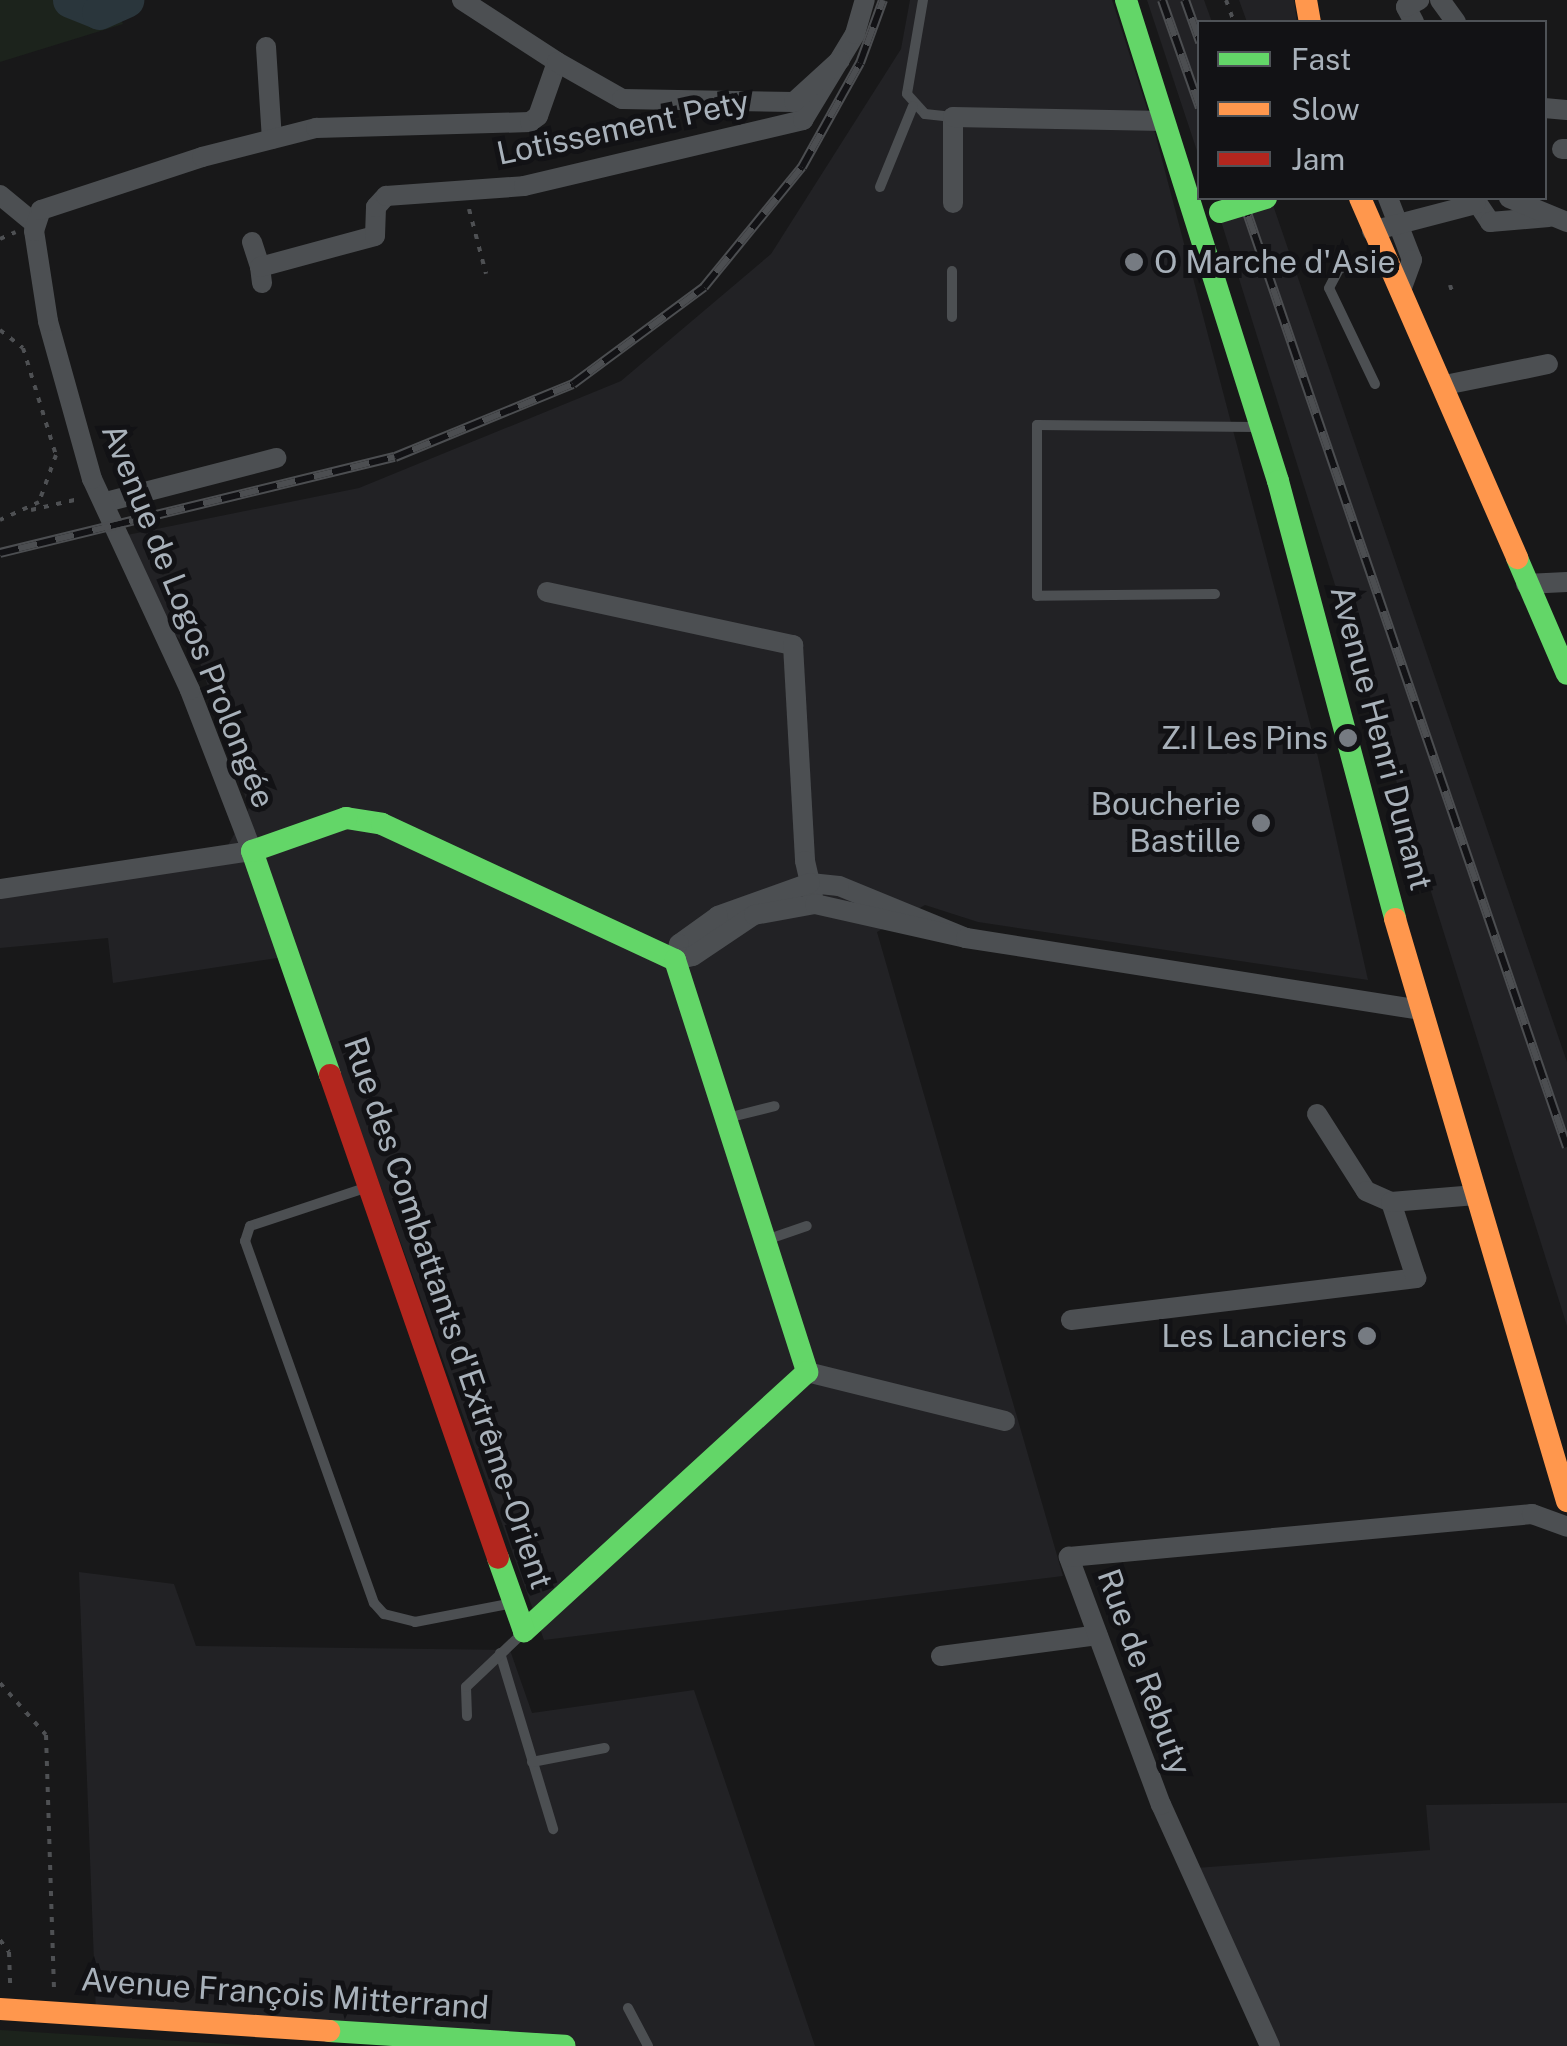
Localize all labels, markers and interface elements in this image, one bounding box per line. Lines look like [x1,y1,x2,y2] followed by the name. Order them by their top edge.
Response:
[1197,20,1547,200] legend
[1291,41,1351,77] text: Fast
[493,83,753,173] street label: Lotissement Pety
[1291,91,1360,127] text: Slow
[1291,141,1345,177] text: Jam
[1154,243,1396,281] place label: O Marche d'Asie
[1123,251,1145,273] marker: O Marche d'Asie
[93,418,283,814] street label: Avenue de Logos Prolongée
[1322,581,1440,895] street label: Avenue Henri Dunant
[1161,719,1328,757] place label: Z.I Les Pins
[1337,727,1359,749] marker: Z.I Les Pins
[1090,786,1241,861] place label: Boucherie Bastille
[1250,812,1272,834] marker: Boucherie Bastille
[335,1031,561,1595] street label: Rue des Combattants d'Extrême-Orient
[1161,1317,1347,1355] place label: Les Lanciers
[1356,1325,1378,1347] marker: Les Lanciers
[1089,1563,1199,1781] street label: Rue de Rebuty
[80,1961,490,2027] street label: Avenue François Mitterrand

